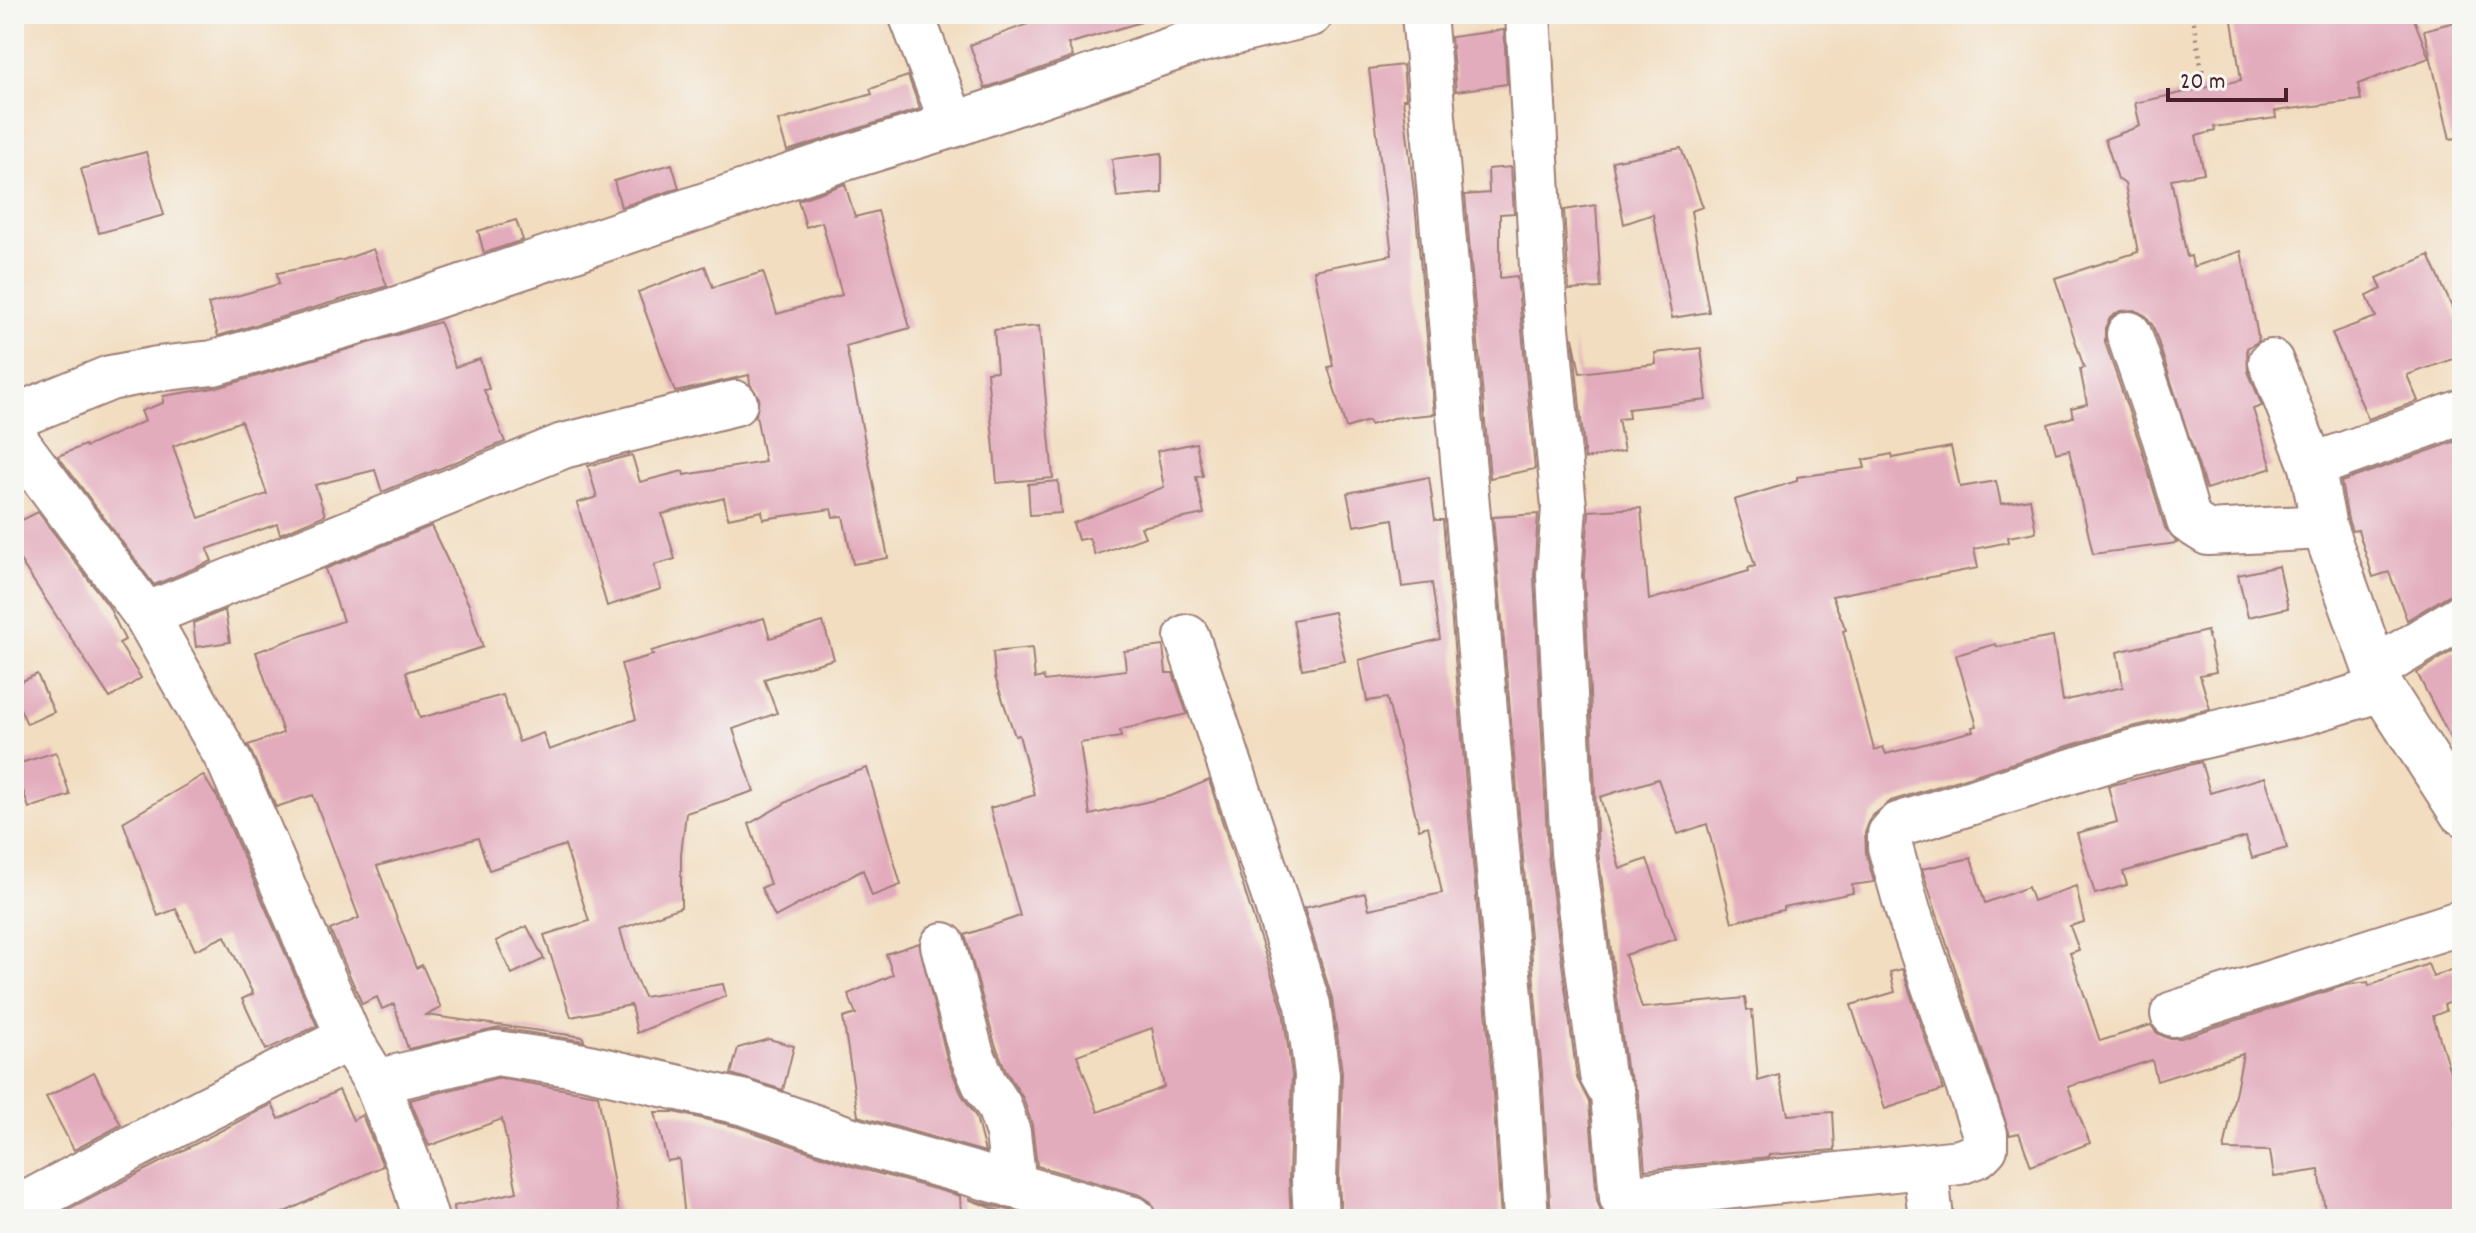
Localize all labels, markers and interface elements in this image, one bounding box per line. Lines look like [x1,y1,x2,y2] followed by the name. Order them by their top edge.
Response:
[2168,52,2286,102] scale bar
[2180,66,2226,100] text: 20 m

